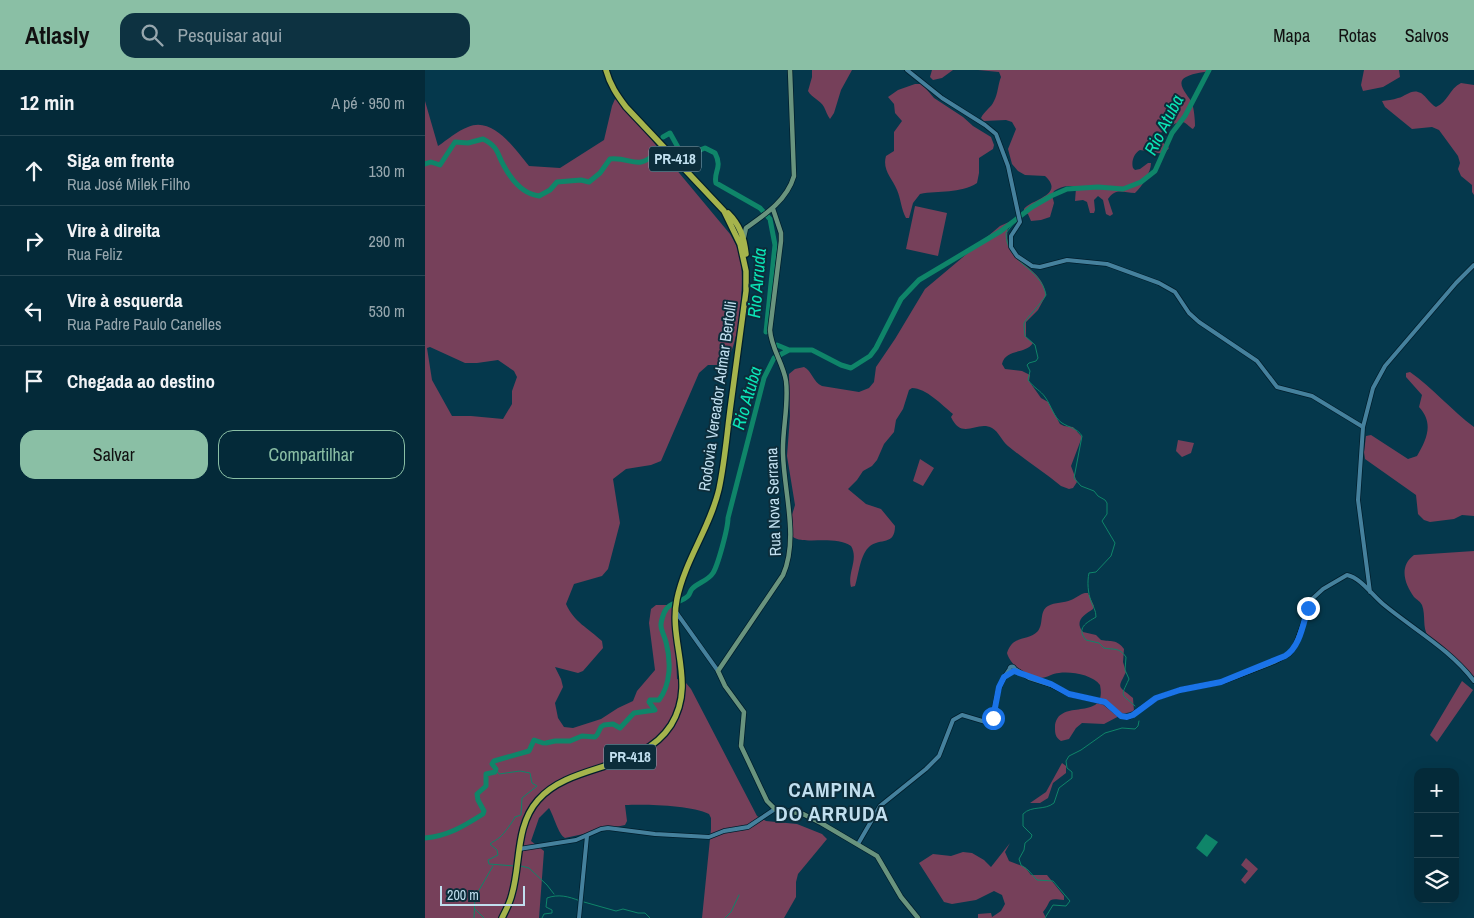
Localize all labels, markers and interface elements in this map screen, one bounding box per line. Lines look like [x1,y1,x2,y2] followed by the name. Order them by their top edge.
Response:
[120,13,470,58] search box
[25,19,90,51] text: Atlasly
[138,21,166,49] icon: search
[178,22,282,48] text: Pesquisar aqui
[1273,23,1310,48] text: Mapa
[1338,23,1377,48] text: Rotas
[1405,23,1449,48] text: Salvos
[20,88,75,117] text: 12 min
[1138,90,1189,159] water label: Rio Atuba
[331,92,405,114] text: A pé · 950 m
[649,146,701,172] road number: PR-418
[67,147,174,173] text: Siga em frente
[20,157,48,185] icon: ahead
[369,160,405,182] text: 130 m
[67,173,190,195] text: Rua José Milek Filho
[67,217,160,243] text: Vire à direita
[20,227,48,255] icon: right
[369,230,405,252] text: 290 m
[67,243,123,265] text: Rua Feliz
[741,247,772,319] water label: Rio Arruda
[67,287,183,313] text: Vire à esquerda
[20,297,48,325] icon: left
[693,299,741,493] street label: Rodovia Vereador Admar Bertolli
[369,300,405,322] text: 530 m
[67,313,222,335] text: Rua Padre Paulo Canelles
[726,363,767,432] water label: Rio Atuba
[20,367,48,395] icon: arrive
[67,368,215,394] text: Chegada ao destino
[20,430,208,479] button: Salvar
[218,430,405,479] button: Compartilhar
[760,447,786,557] street label: Rua Nova Serrana
[1297,597,1320,620] route end
[982,707,1005,730] route start
[604,744,656,770] road number: PR-418
[1414,768,1459,903] map controls
[1414,768,1459,813] button: +
[775,775,889,828] district label: CAMPINA DO ARRUDA
[1414,813,1459,858] button: −
[1414,858,1459,903] button: layers
[440,883,525,906] scale bar
[447,886,479,904] text: 200 m

